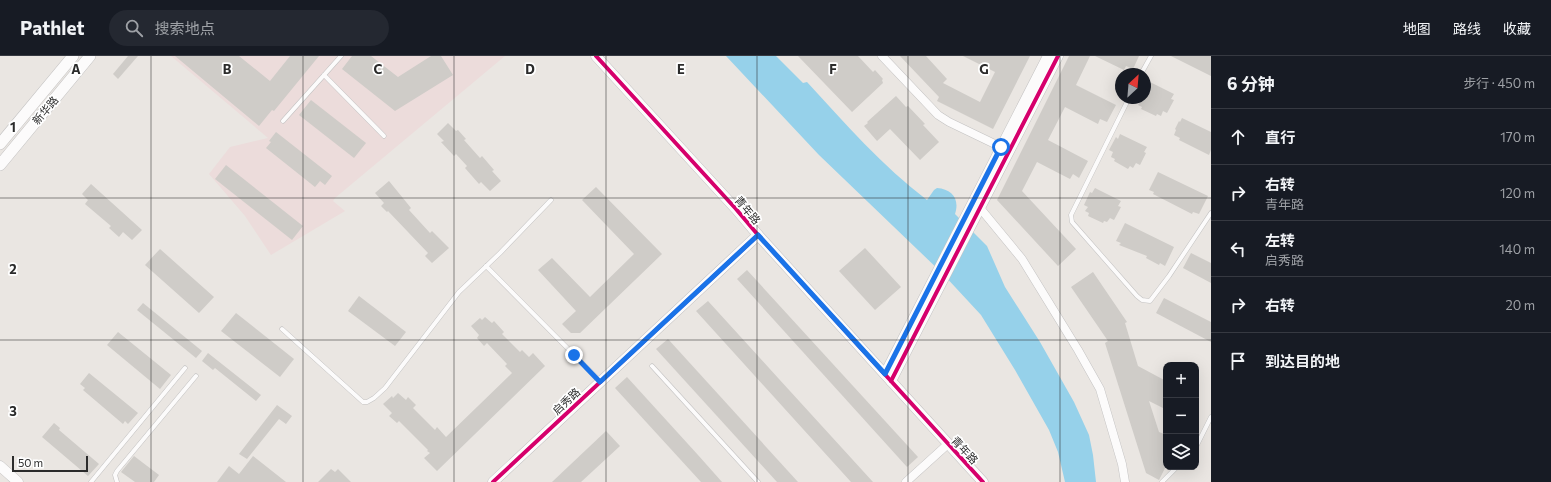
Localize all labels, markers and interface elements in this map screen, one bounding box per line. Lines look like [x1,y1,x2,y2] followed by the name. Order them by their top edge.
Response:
[109,10,389,46] search box
[20,16,85,39] text: Pathlet
[123,17,145,39] icon: search
[155,19,215,37] text: 搜索地点
[1403,20,1431,37] text: 地图
[1453,20,1481,37] text: 路线
[1503,20,1531,37] text: 收藏
[71,61,81,77] text: A
[223,61,232,77] text: B
[374,61,383,77] text: C
[525,61,535,77] text: D
[677,61,685,77] text: E
[829,61,837,77] text: F
[979,61,989,77] text: G
[1115,68,1151,104] north arrow
[1227,73,1275,94] text: 6 分钟
[1463,75,1535,91] text: 步行 · 450 m
[29,93,61,127] street label: 新华路
[10,119,16,135] text: 1
[1227,126,1249,148] icon: ahead
[1265,128,1295,146] text: 直行
[1500,129,1535,145] text: 170 m
[992,138,1010,156] route start
[1265,175,1295,193] text: 右转
[1227,182,1249,204] icon: right
[1500,185,1535,201] text: 120 m
[732,193,764,227] street label: 青年路
[1265,196,1304,212] text: 青年路
[1265,231,1295,249] text: 左转
[1227,238,1249,260] icon: left
[1499,241,1535,257] text: 140 m
[1265,252,1304,268] text: 启秀路
[9,261,17,277] text: 2
[1227,294,1249,316] icon: right
[1265,296,1295,314] text: 右转
[1506,297,1535,313] text: 20 m
[565,346,583,364] route end
[1227,350,1249,372] icon: arrive
[1265,352,1340,370] text: 到达目的地
[1163,362,1199,470] map controls
[1163,362,1199,398] button: +
[549,385,583,417] street label: 启秀路
[1163,398,1199,434] button: −
[9,403,17,419] text: 3
[949,433,981,467] street label: 青年路
[1163,434,1199,470] button: layers
[12,454,88,473] scale bar
[18,456,43,469] text: 50 m

